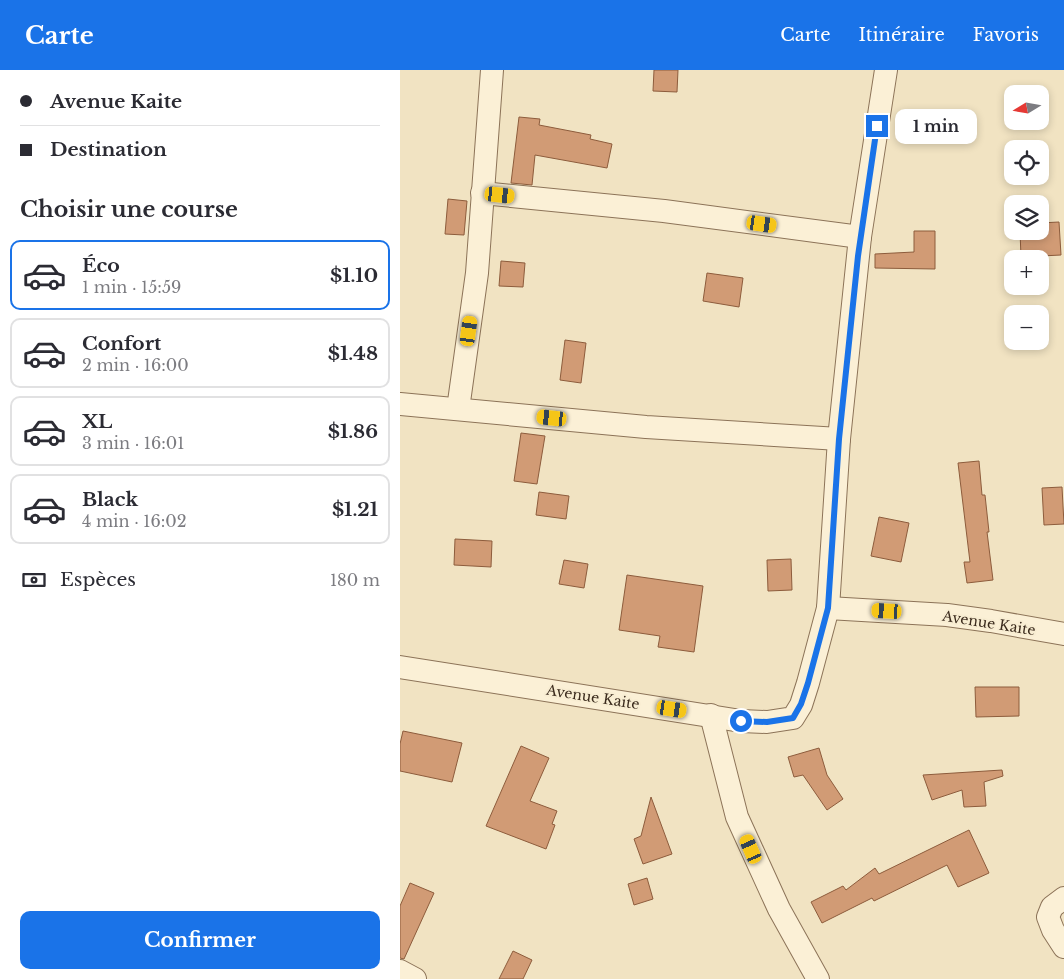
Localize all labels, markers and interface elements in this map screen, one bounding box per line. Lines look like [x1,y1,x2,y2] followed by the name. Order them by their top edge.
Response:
[25,21,94,50] text: Carte
[780,24,830,46] text: Carte
[858,24,945,46] text: Itinéraire
[973,24,1039,46] text: Favoris
[1004,85,1049,130] north arrow
[1004,85,1049,350] map controls
[50,90,182,113] text: Avenue Kaite
[894,108,977,144] callout: 1 min
[866,115,888,137] route end
[913,116,959,136] text: 1 min
[50,138,167,161] text: Destination
[1004,140,1049,185] button: locate
[484,186,515,204] car
[1004,195,1049,240] button: layers
[20,196,238,223] text: Choisir une course
[746,214,777,234] car
[1004,250,1049,295] button: +
[22,253,67,298] icon: car
[82,254,120,277] text: Éco
[330,264,378,287] text: $1.10
[82,277,181,297] text: 1 min · 15:59
[1004,305,1049,350] button: −
[459,315,478,347] car
[22,331,67,376] icon: car
[82,332,161,355] text: Confort
[328,342,378,365] text: $1.48
[82,355,189,375] text: 2 min · 16:00
[22,409,67,454] icon: car
[536,409,567,427] car
[82,410,112,433] text: XL
[328,420,378,443] text: $1.86
[82,433,184,453] text: 3 min · 16:01
[22,487,67,532] icon: car
[82,488,138,511] text: Black
[332,498,378,521] text: $1.21
[82,511,187,531] text: 4 min · 16:02
[20,566,48,594] icon: cash
[60,568,136,591] text: Espèces
[330,570,380,590] text: 180 m
[871,603,902,619] car
[940,607,1037,639] street label: Avenue Kaite
[544,681,641,713] street label: Avenue Kaite
[656,699,687,719] car
[730,710,752,732] route start
[738,832,763,866] car
[20,911,380,969] button: Confirmer

